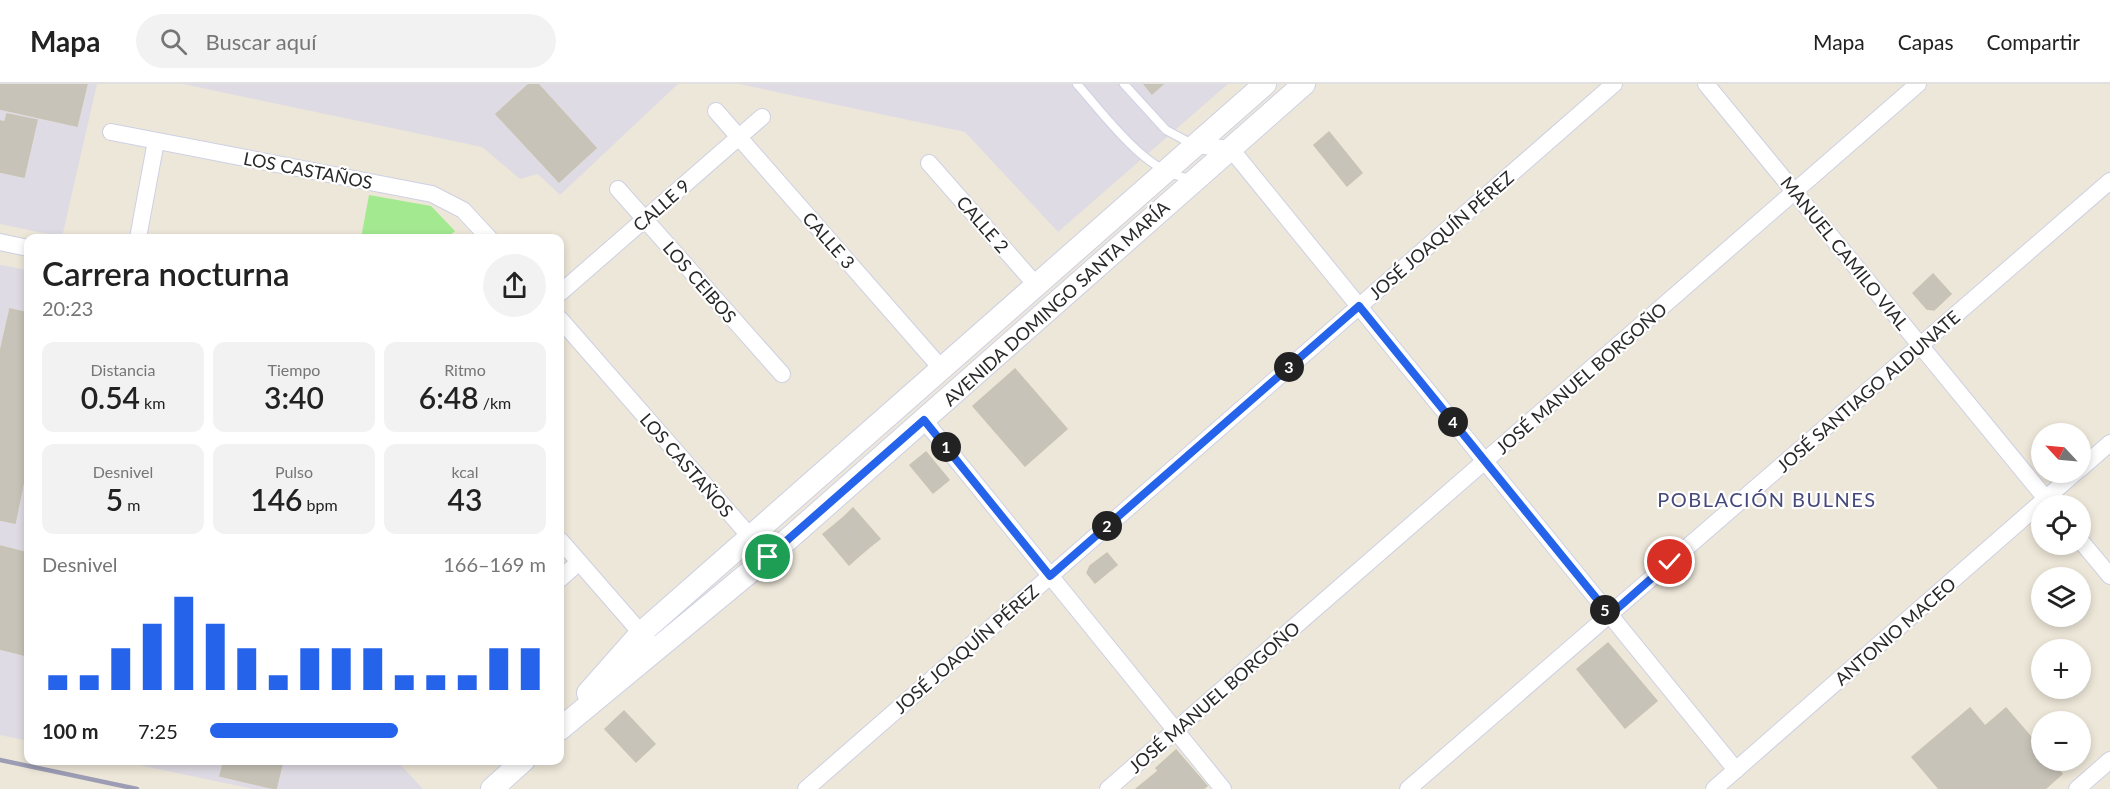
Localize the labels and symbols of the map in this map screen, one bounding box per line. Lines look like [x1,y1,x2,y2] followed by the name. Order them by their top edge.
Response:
[242,147,374,193] street label: LOS CASTAÑOS
[1364,166,1518,304] street label: JOSÉ JOAQUÍN PÉREZ
[1776,172,1914,334] street label: MANUEL CAMILO VIAL
[628,174,694,236] street label: CALLE 9
[952,191,1014,257] street label: CALLE 2
[939,195,1174,410] street label: AVENIDA DOMINGO SANTA MARÍA
[798,207,860,273] street label: CALLE 3
[659,237,741,327] street label: LOS CEIBOS
[1491,298,1671,458] street label: JOSÉ MANUEL BORGOÑO
[1772,305,1964,477] street label: JOSÉ SANTIAGO ALDUNATE
[1274,352,1304,382] pin: 3
[1438,407,1468,437] pin: 4
[636,408,738,522] street label: LOS CASTAÑOS
[2031,423,2091,483] north arrow
[931,432,961,462] pin: 1
[1657,487,1877,511] district label: POBLACIÓN BULNES
[1092,511,1122,541] pin: 2
[742,531,793,582] pin
[1644,536,1695,587] pin
[1830,572,1960,690] street label: ANTONIO MACEO
[889,580,1043,718] street label: JOSÉ JOAQUÍN PÉREZ
[1590,595,1620,625] pin: 5
[1124,617,1304,777] street label: JOSÉ MANUEL BORGOÑO

